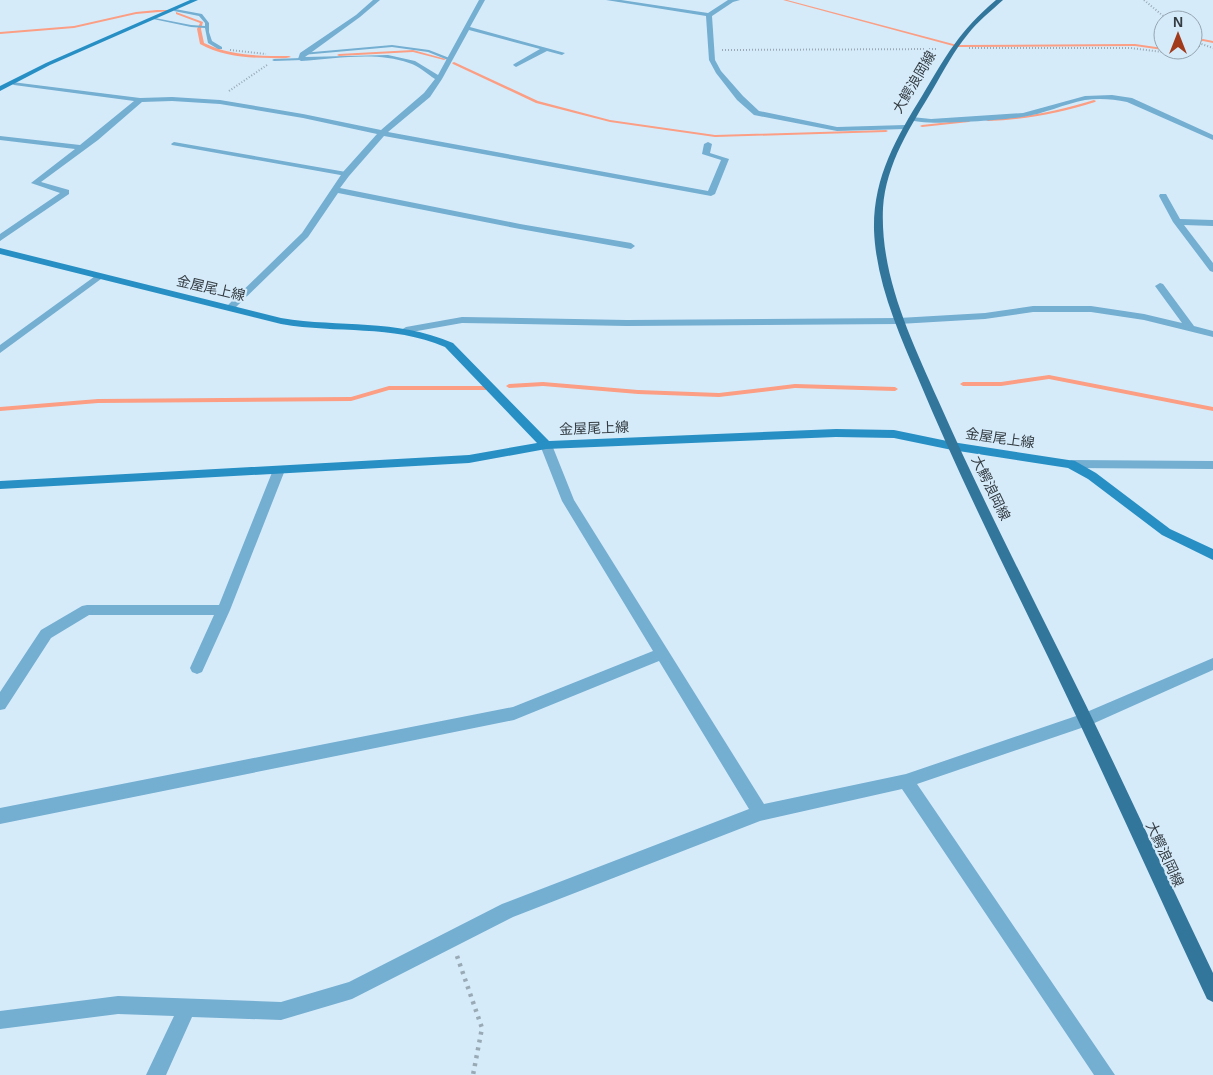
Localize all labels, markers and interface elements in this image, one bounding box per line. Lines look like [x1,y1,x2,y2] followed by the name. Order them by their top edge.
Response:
[1153,10,1203,60] north arrow
[1173,14,1183,30] text: N
[889,48,939,116] street label: 大鰐浪岡線
[175,272,247,304] street label: 金屋尾上線
[559,419,629,437] street label: 金屋尾上線
[964,425,1036,451] street label: 金屋尾上線
[968,453,1014,523] street label: 大鰐浪岡線
[1143,819,1187,889] street label: 大鰐浪岡線

